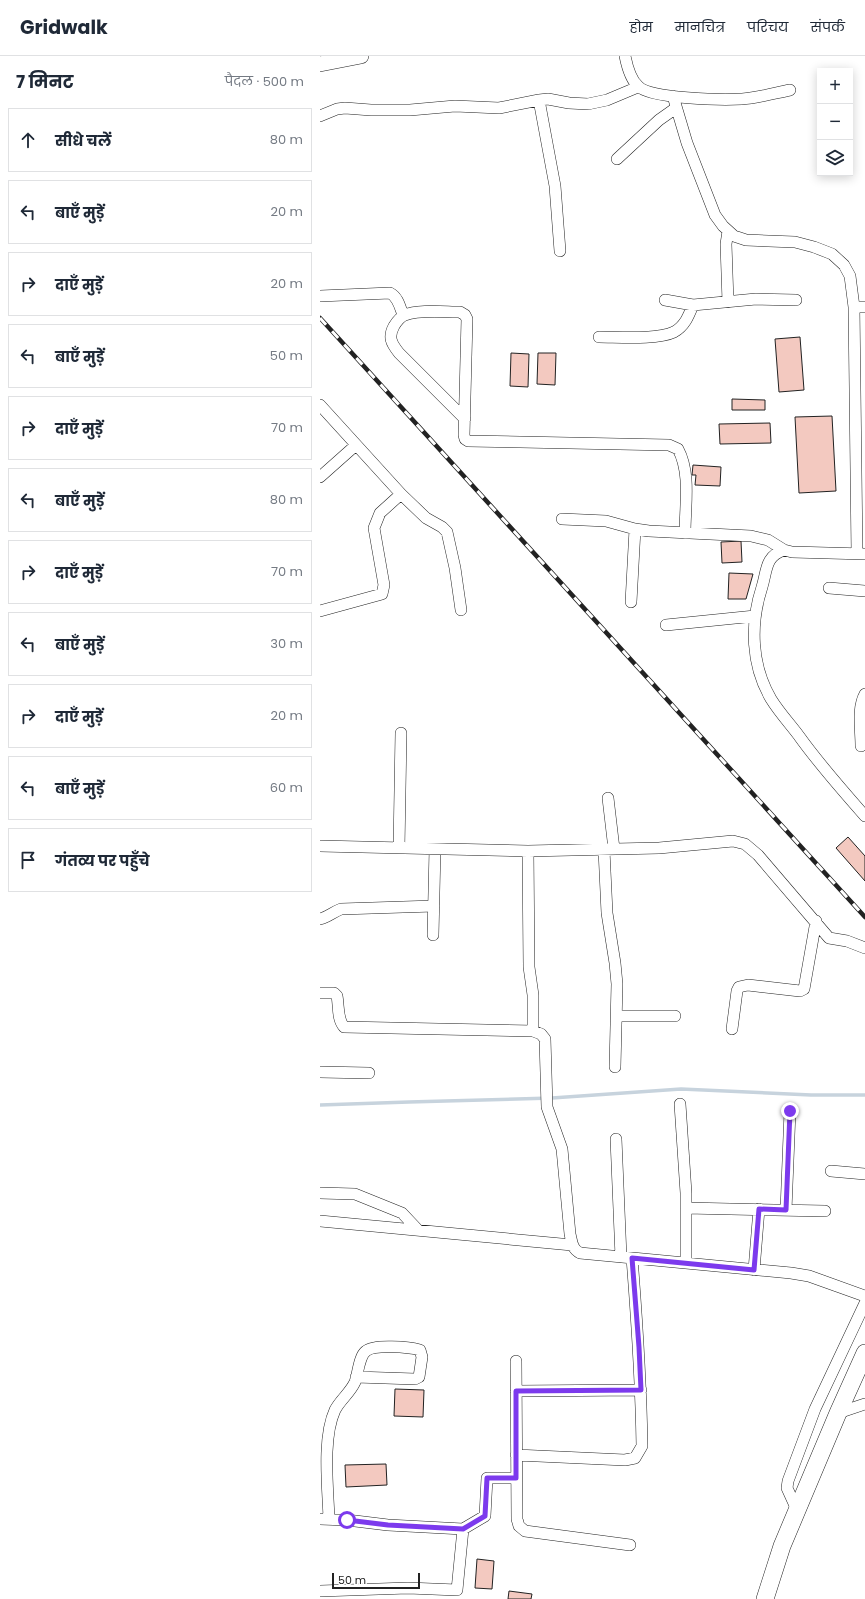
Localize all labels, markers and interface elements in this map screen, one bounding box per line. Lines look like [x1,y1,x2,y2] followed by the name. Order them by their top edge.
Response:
[20,14,108,41] text: Gridwalk
[629,17,653,37] text: होम
[675,17,725,37] text: मानचित्र
[747,17,788,37] text: परिचय
[810,17,845,37] text: संपर्क
[817,68,853,176] map controls
[817,68,853,104] button: +
[16,70,73,94] text: 7 मिनट
[225,72,304,91] text: पैदल · 500 m
[817,104,853,140] button: −
[17,129,39,151] icon: ahead
[55,130,111,151] text: सीधे चलें
[270,130,303,149] text: 80 m
[817,140,853,176] button: layers
[17,201,39,223] icon: left
[55,202,104,223] text: बाएँ मुड़ें
[270,202,303,221] text: 20 m
[17,273,39,295] icon: right
[55,274,103,295] text: दाएँ मुड़ें
[270,274,303,293] text: 20 m
[17,345,39,367] icon: left
[55,346,104,367] text: बाएँ मुड़ें
[270,346,303,365] text: 50 m
[17,417,39,439] icon: right
[55,418,103,439] text: दाएँ मुड़ें
[271,418,303,437] text: 70 m
[17,489,39,511] icon: left
[55,490,104,511] text: बाएँ मुड़ें
[270,490,303,509] text: 80 m
[17,561,39,583] icon: right
[55,562,103,583] text: दाएँ मुड़ें
[271,562,303,581] text: 70 m
[17,633,39,655] icon: left
[55,634,104,655] text: बाएँ मुड़ें
[270,634,303,653] text: 30 m
[17,705,39,727] icon: right
[55,706,103,727] text: दाएँ मुड़ें
[270,706,303,725] text: 20 m
[17,777,39,799] icon: left
[55,778,104,799] text: बाएँ मुड़ें
[270,778,303,797] text: 60 m
[17,849,39,871] icon: arrive
[55,850,150,871] text: गंतव्य पर पहुँचे
[781,1102,799,1120] route end
[338,1511,356,1529] route start
[332,1571,420,1590] scale bar
[338,1572,366,1588] text: 50 m

